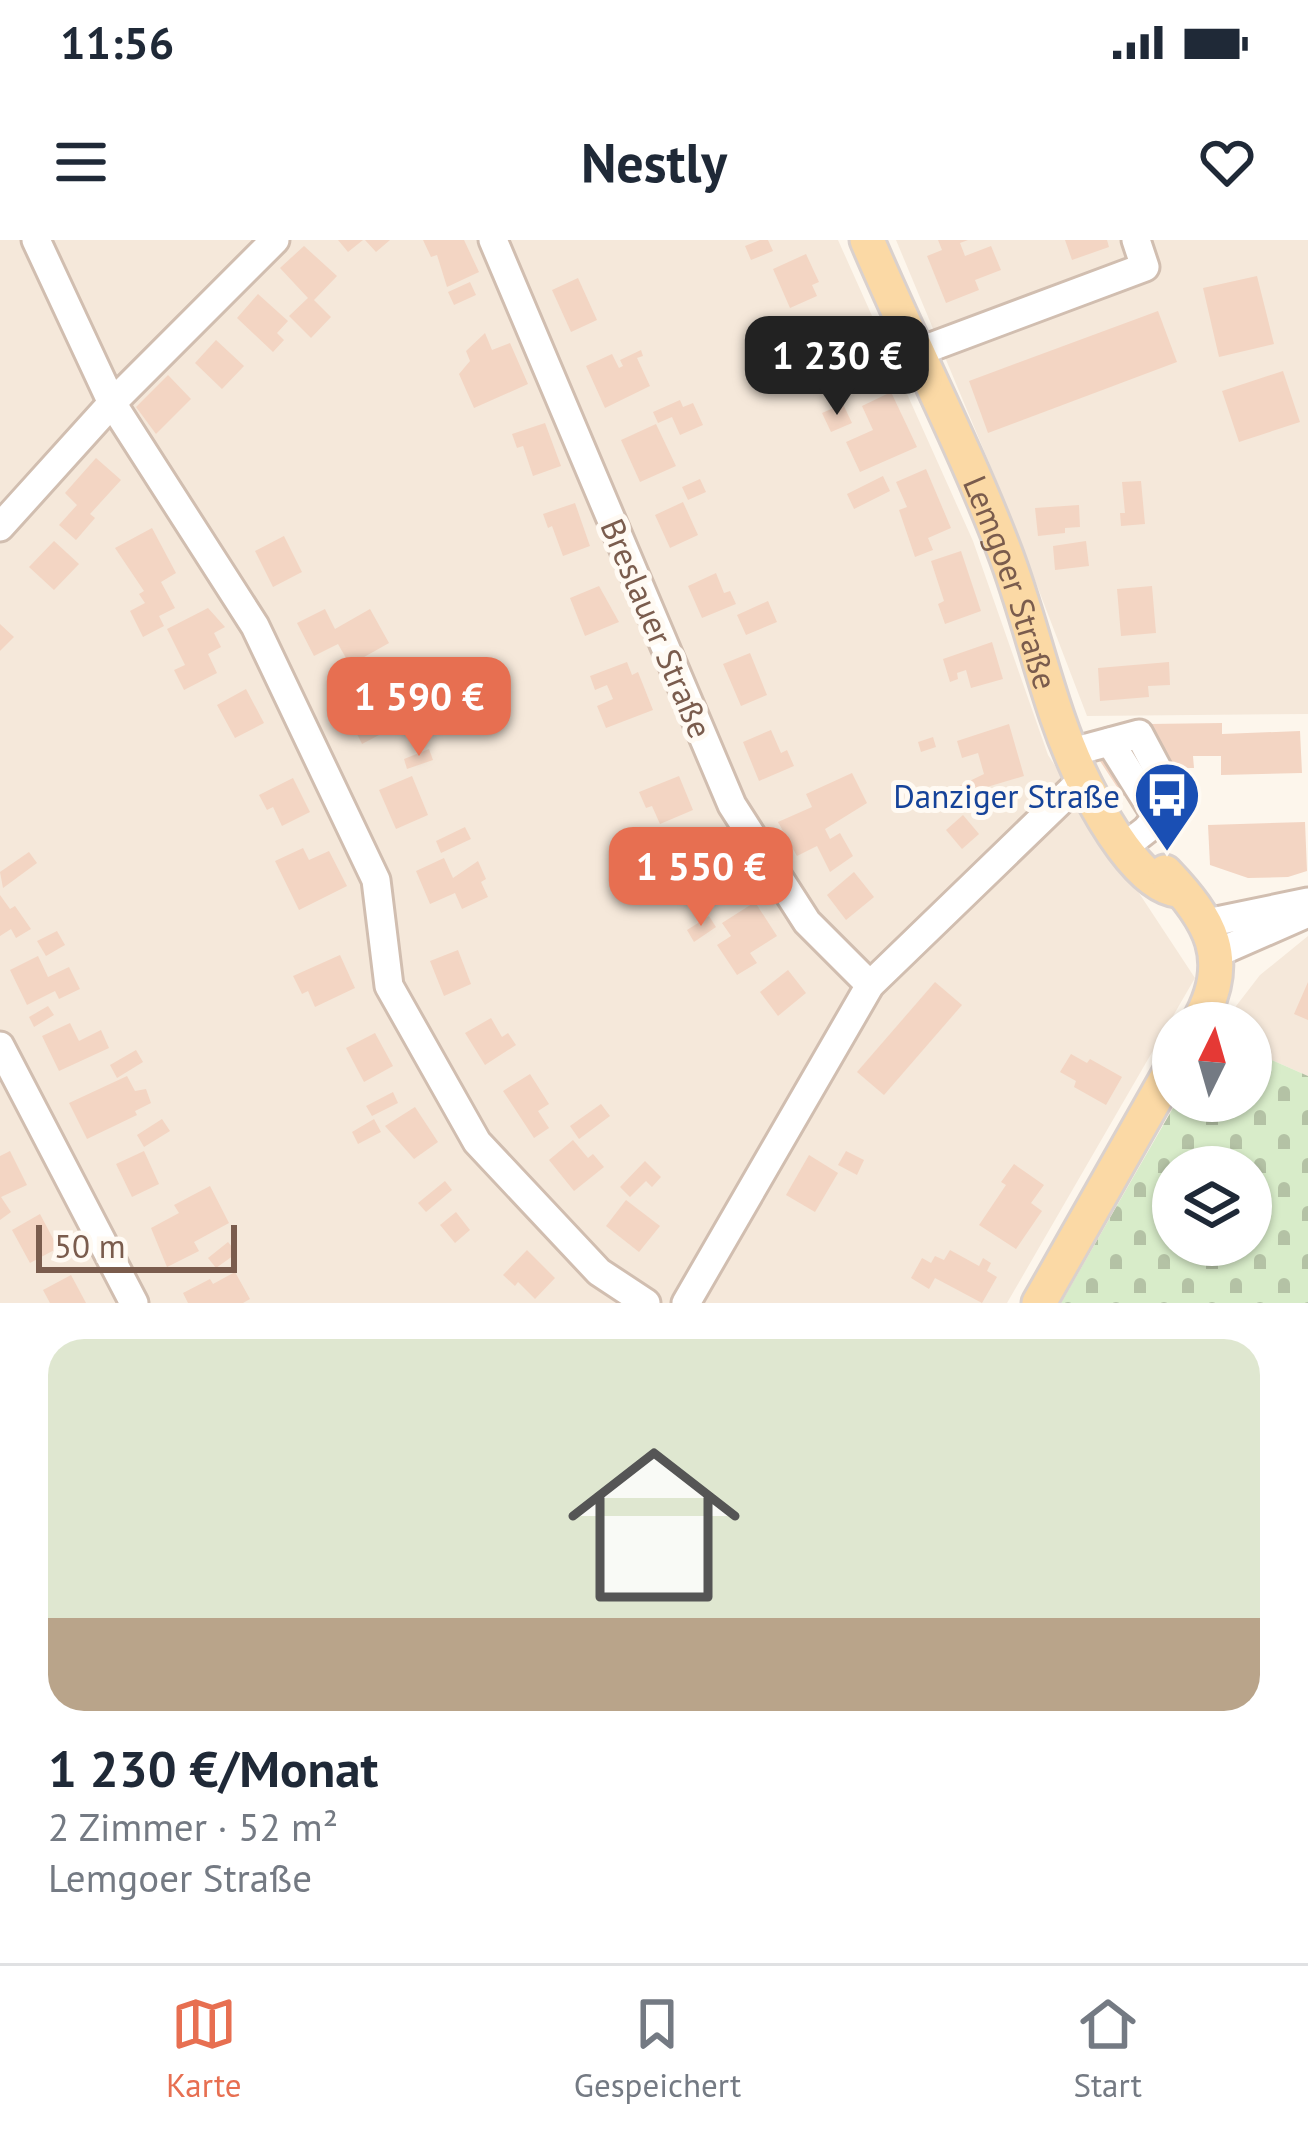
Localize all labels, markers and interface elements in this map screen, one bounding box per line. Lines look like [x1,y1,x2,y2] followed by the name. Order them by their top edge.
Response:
[60,13,174,71] text: 11:56
[581,127,727,197] text: Nestly
[48,129,114,195] icon: menu
[1194,129,1260,195] icon: heart
[726,316,948,418] pin: 1 230 €
[772,329,902,380] text: 1 230 €
[954,469,1068,694] street label: Lemgoer Straße
[591,512,723,744] street label: Breslauer Straße
[308,657,530,759] pin: 1 590 €
[354,670,484,721] text: 1 590 €
[1132,760,1202,854] bus stop icon: Danziger Straße
[893,774,1120,817] place label: Danziger Straße
[590,827,812,929] pin: 1 550 €
[636,840,766,891] text: 1 550 €
[1152,1002,1272,1122] north arrow
[1152,1002,1272,1266] map controls
[1152,1146,1272,1266] button: layers
[36,1219,237,1272] scale bar
[54,1224,126,1267] text: 50 m
[546,1417,762,1633] icon: home
[48,1735,378,1801] text: 1 230 €/Monat
[48,1801,338,1852] text: 2 Zimmer · 52 m²
[48,1852,312,1903] text: Lemgoer Straße
[166,1991,241,2106] tab: Karte
[574,1991,741,2106] tab: Gespeichert
[1073,1991,1142,2106] tab: Start

